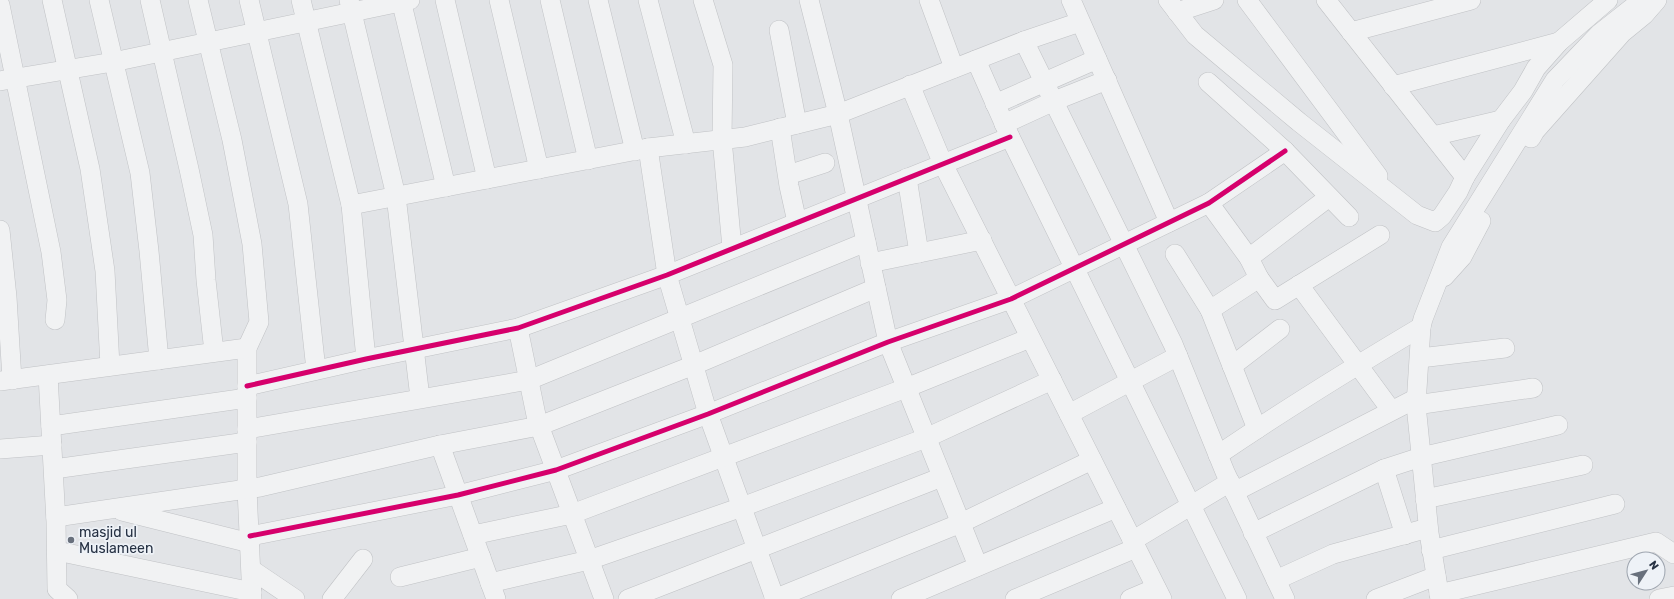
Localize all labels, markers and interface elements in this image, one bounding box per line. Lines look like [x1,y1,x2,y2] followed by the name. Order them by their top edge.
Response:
[79,524,153,557] place label: masjid ul Muslameen
[66,535,76,545] marker: masjid ul Muslameen
[1626,551,1666,591] north arrow
[1646,558,1661,573] text: N

